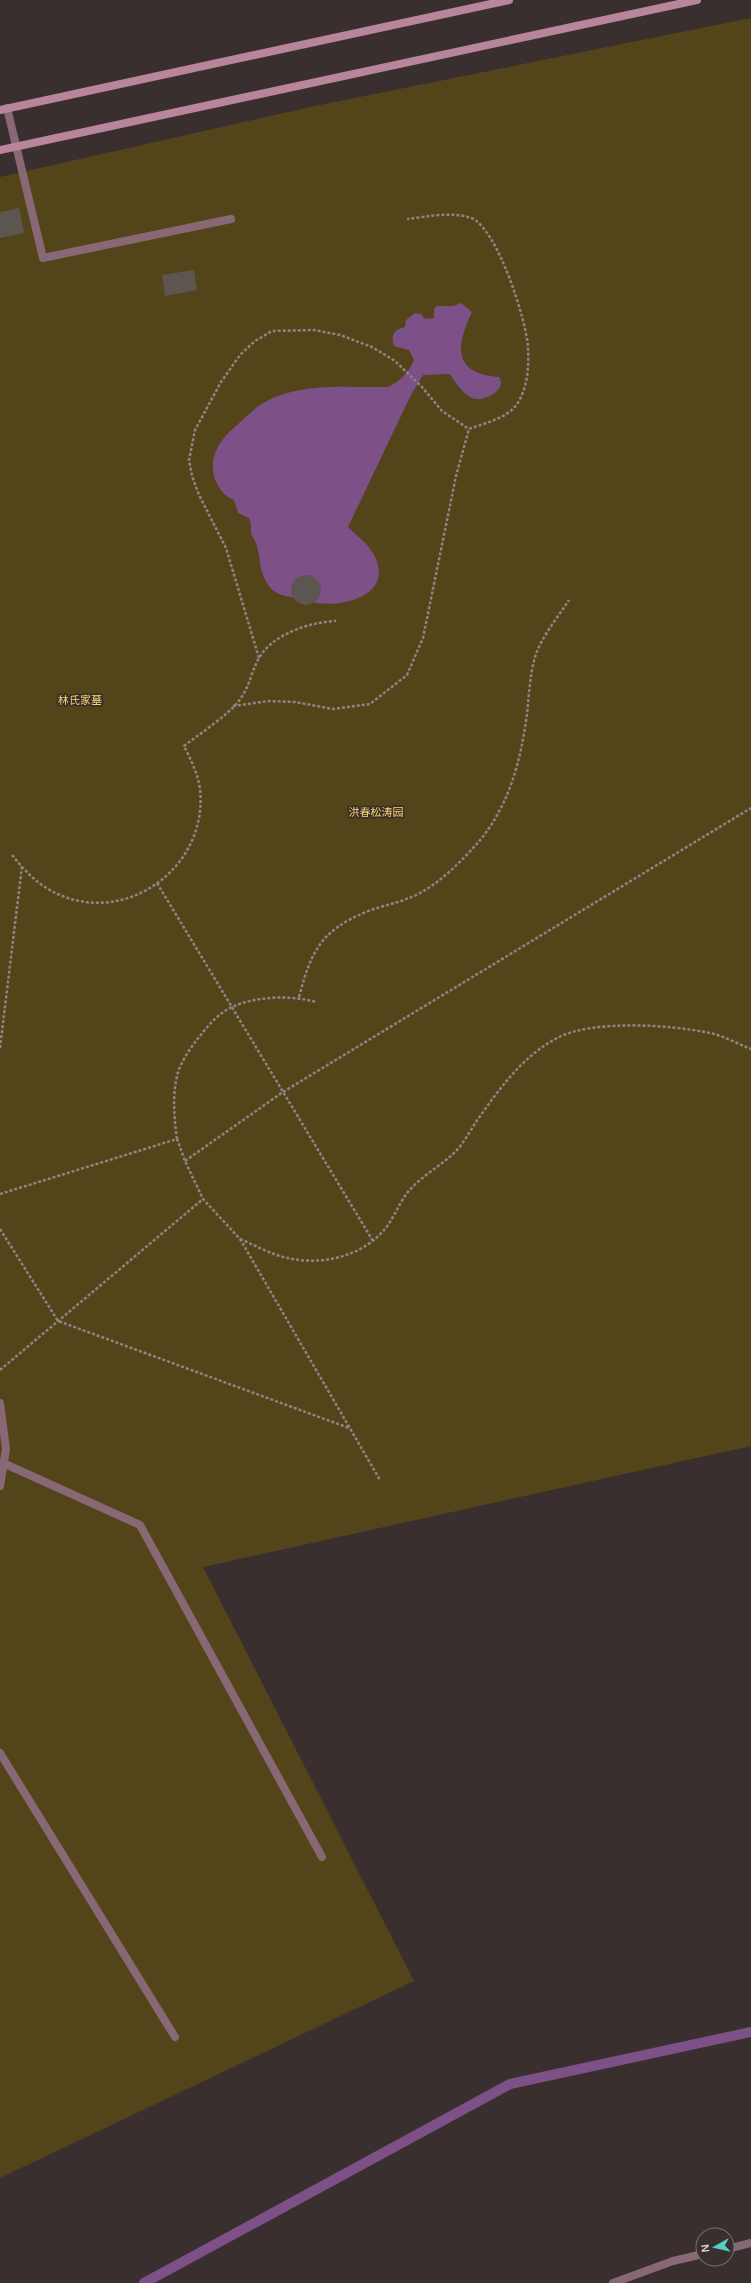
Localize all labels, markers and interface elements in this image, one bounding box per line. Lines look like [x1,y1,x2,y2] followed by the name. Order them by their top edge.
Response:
[58,694,102,706] park label: 林氏家墓
[349,806,404,818] park label: 洪春松涛园
[695,2227,735,2267] north arrow
[699,2244,712,2253] text: N

